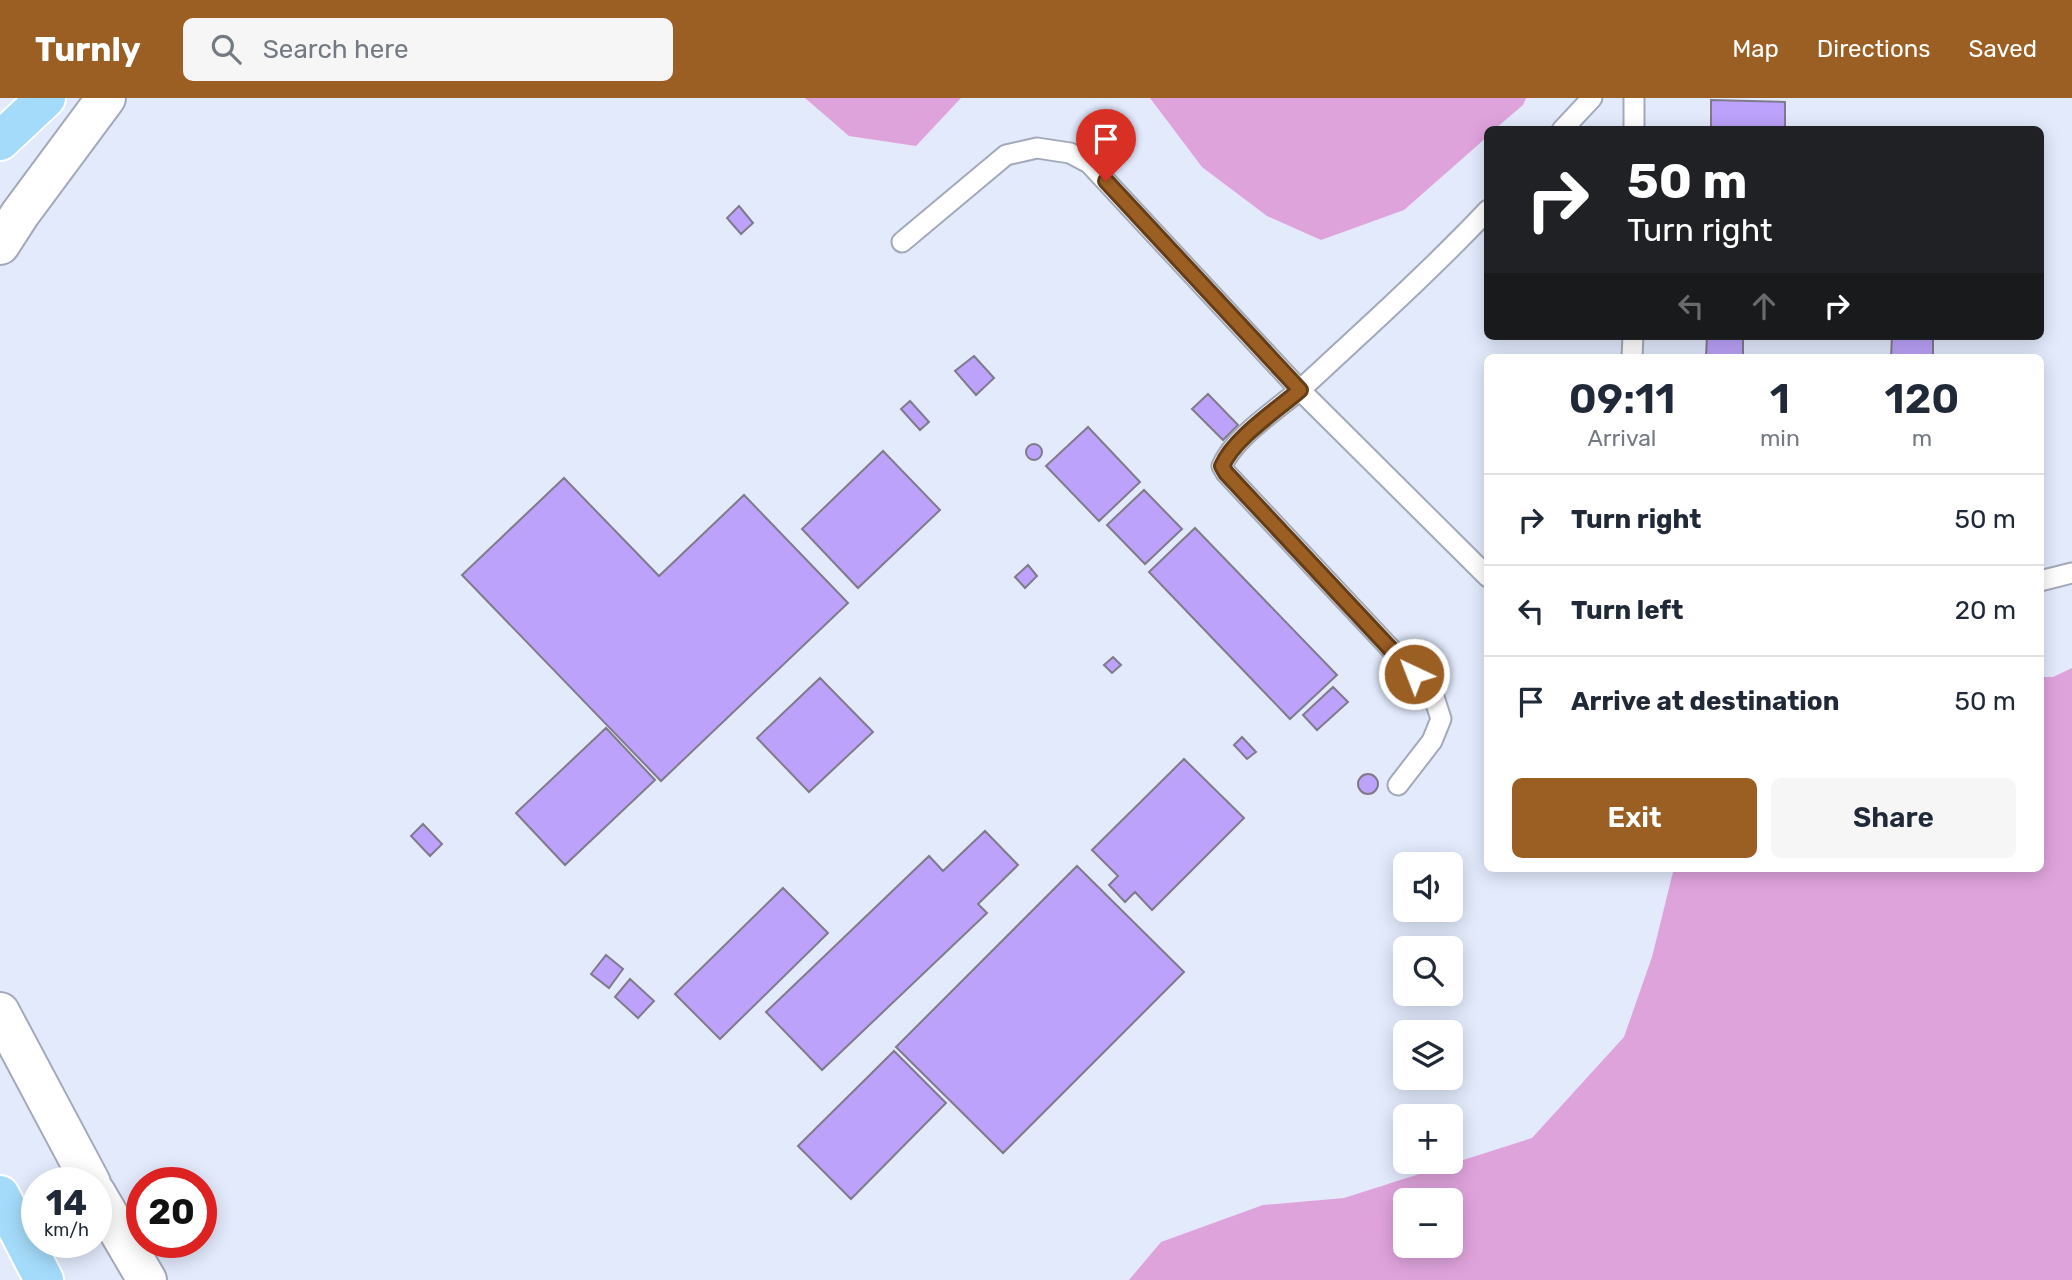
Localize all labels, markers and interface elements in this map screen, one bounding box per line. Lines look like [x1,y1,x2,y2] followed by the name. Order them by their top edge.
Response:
[183,18,673,81] search box
[35,30,141,69] text: Turnly
[207,30,245,68] icon: search
[263,34,409,65] text: Search here
[1732,35,1779,63] text: Map
[1817,35,1930,63] text: Directions
[1968,35,2037,63] text: Saved
[1076,109,1136,181] pin
[1087,120,1125,158] icon: arrive
[1627,152,1747,210] text: 50 m
[1512,154,1603,245] icon: right
[1627,211,1772,249] text: Turn right
[1672,287,1710,325] icon: left
[1745,287,1783,325] icon: ahead
[1818,287,1856,325] icon: right
[1569,374,1675,424] text: 09:11
[1770,374,1790,424] text: 1
[1885,374,1959,424] text: 120
[1587,424,1656,452] text: Arrival
[1760,424,1800,452] text: min
[1912,424,1932,452] text: m
[1512,501,1550,539] icon: right
[1571,504,1701,535] text: Turn right
[1955,504,2016,535] text: 50 m
[1512,592,1550,630] icon: left
[1571,595,1683,626] text: Turn left
[1955,595,2016,626] text: 20 m
[1377,637,1451,711] position arrow
[1512,683,1550,721] icon: arrive
[1571,686,1839,717] text: Arrive at destination
[1955,686,2016,717] text: 50 m
[1512,778,1757,858] button: Exit
[1771,778,2016,858] button: Share
[1393,852,1463,1258] map controls
[1393,852,1463,922] button: sound
[1393,936,1463,1006] button: search
[1393,1020,1463,1090] button: layers
[1393,1104,1463,1174] button: +
[126,1167,217,1258] speed limit sign: 20
[46,1182,87,1224] text: 14
[1393,1188,1463,1258] button: −
[44,1219,89,1241] text: km/h

